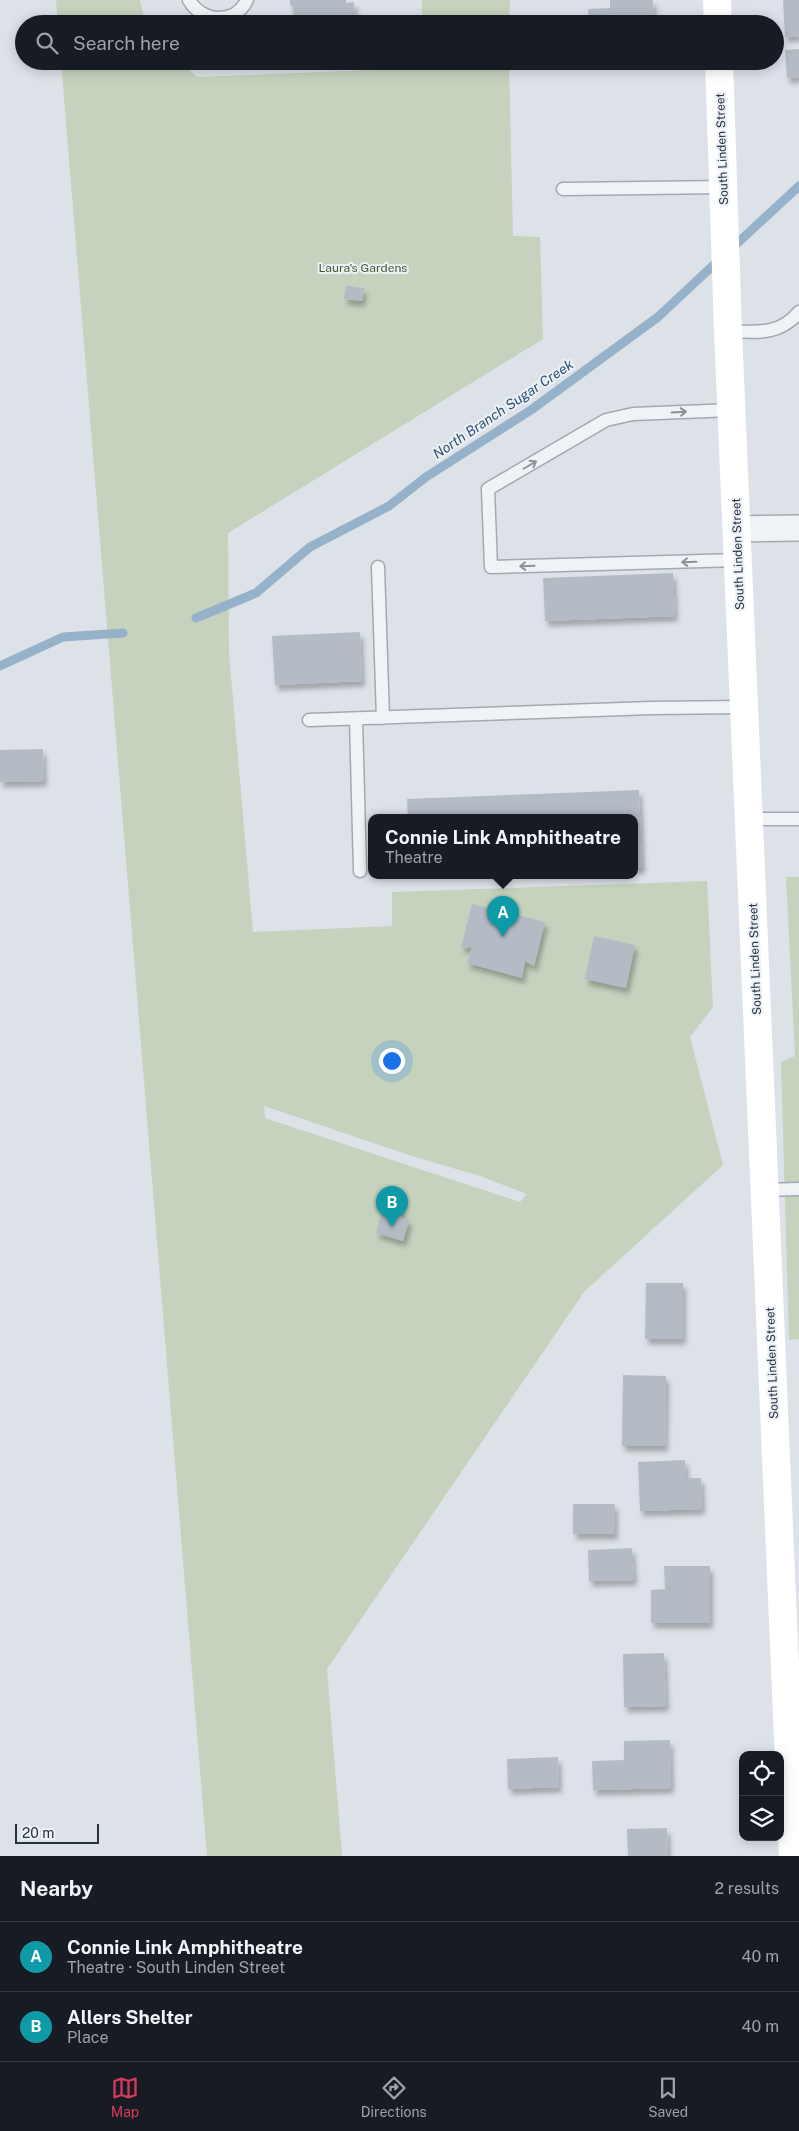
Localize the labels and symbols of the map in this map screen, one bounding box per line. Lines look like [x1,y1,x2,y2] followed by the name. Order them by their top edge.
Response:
[713,92,731,205] street label: South Linden Street
[319,261,407,275] park label: Laura's Gardens
[430,356,577,462] water label: North Branch Sugar Creek
[671,408,687,417] one-way arrow
[522,459,536,469] one-way arrow
[729,497,747,610] street label: South Linden Street
[681,557,697,566] one-way arrow
[519,561,535,571] one-way arrow
[487,896,519,937] pin: A
[746,902,764,1015] street label: South Linden Street
[379,1048,405,1074] your location
[376,1186,408,1227] pin: B
[763,1306,781,1419] street label: South Linden Street
[15,1821,99,1844] scale bar

